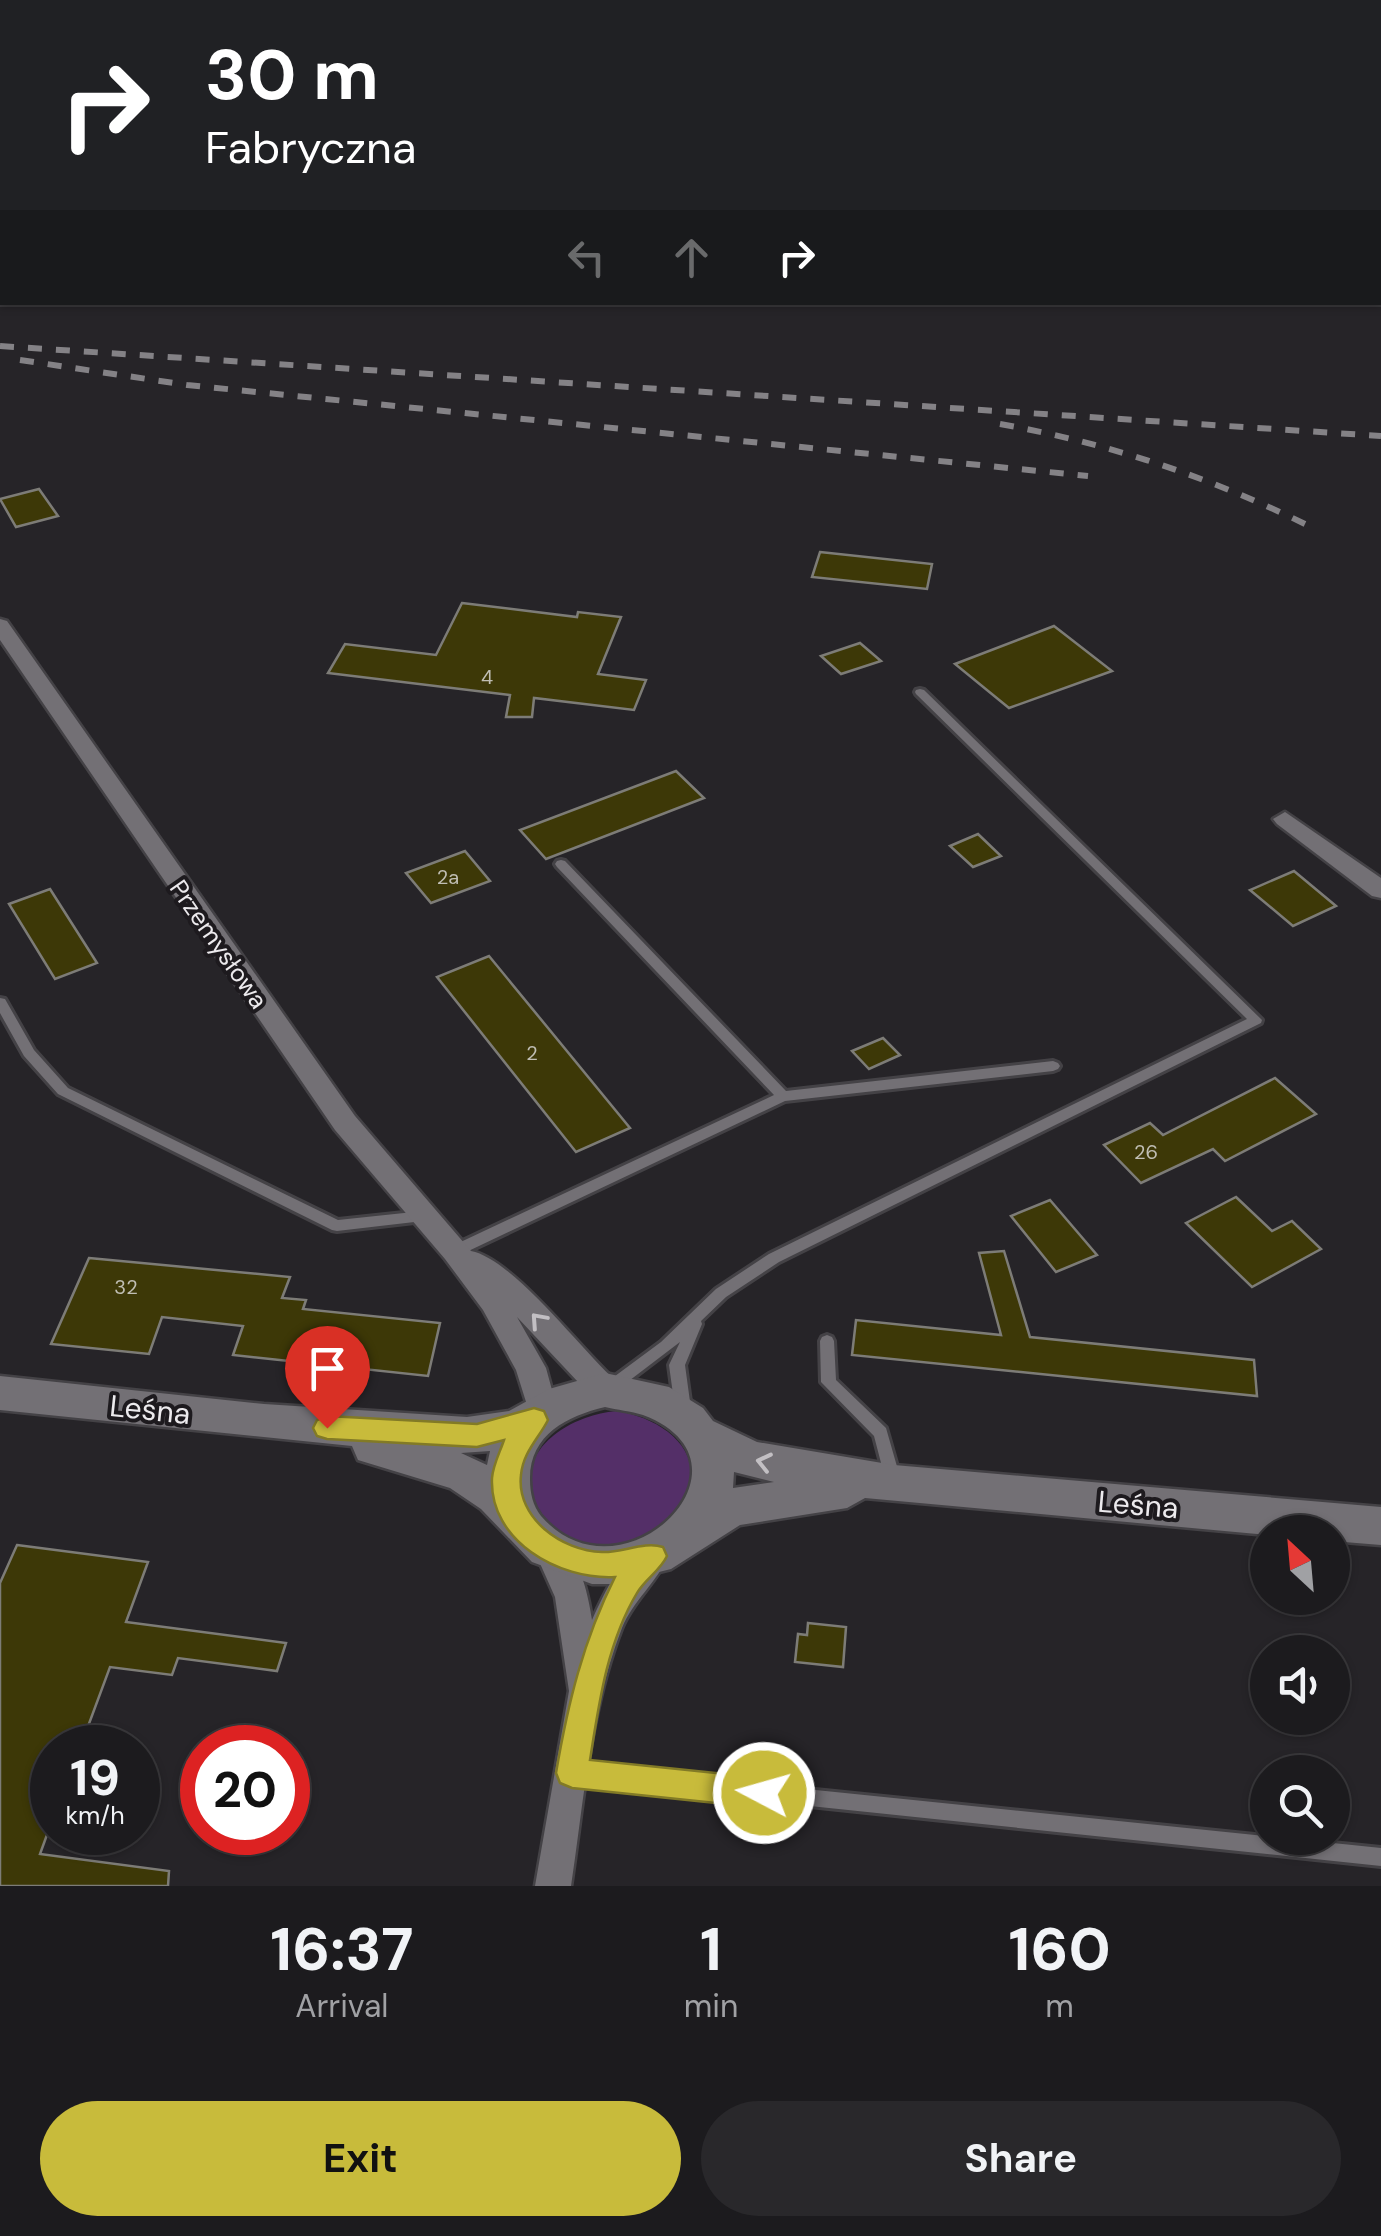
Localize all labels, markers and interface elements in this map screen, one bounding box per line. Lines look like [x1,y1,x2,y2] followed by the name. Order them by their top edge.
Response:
[205,30,379,121] text: 30 m
[40,40,170,170] icon: right
[205,118,416,177] text: Fabryczna
[559,230,614,285] icon: left
[664,230,719,285] icon: ahead
[769,230,824,285] icon: right
[481,664,493,690] house number: 4
[437,864,459,890] house number: 2a
[162,873,275,1015] street label: Przemysłowa
[526,1040,538,1066] house number: 2
[1134,1139,1158,1165] house number: 26
[114,1274,138,1300] house number: 32
[532,1313,550,1332] one-way arrow
[285,1326,370,1429] pin
[300,1341,355,1396] icon: arrive
[108,1386,192,1433] street label: Leśna
[756,1453,773,1474] one-way arrow
[1096,1482,1180,1527] street label: Leśna
[1250,1515,1350,1615] north arrow
[1250,1515,1350,1855] map controls
[1250,1635,1350,1735] button: sound
[180,1725,310,1855] speed limit sign: 20
[712,1741,816,1845] position arrow
[70,1745,120,1811] text: 19
[1250,1755,1350,1855] button: search
[65,1799,125,1832] text: km/h
[270,1910,413,1989] text: 16:37
[700,1910,722,1989] text: 1
[1009,1910,1111,1989] text: 160
[295,1985,388,2027] text: Arrival
[684,1985,738,2027] text: min
[1045,1985,1074,2027] text: m
[40,2101,681,2216] button: Exit
[701,2101,1341,2216] button: Share

